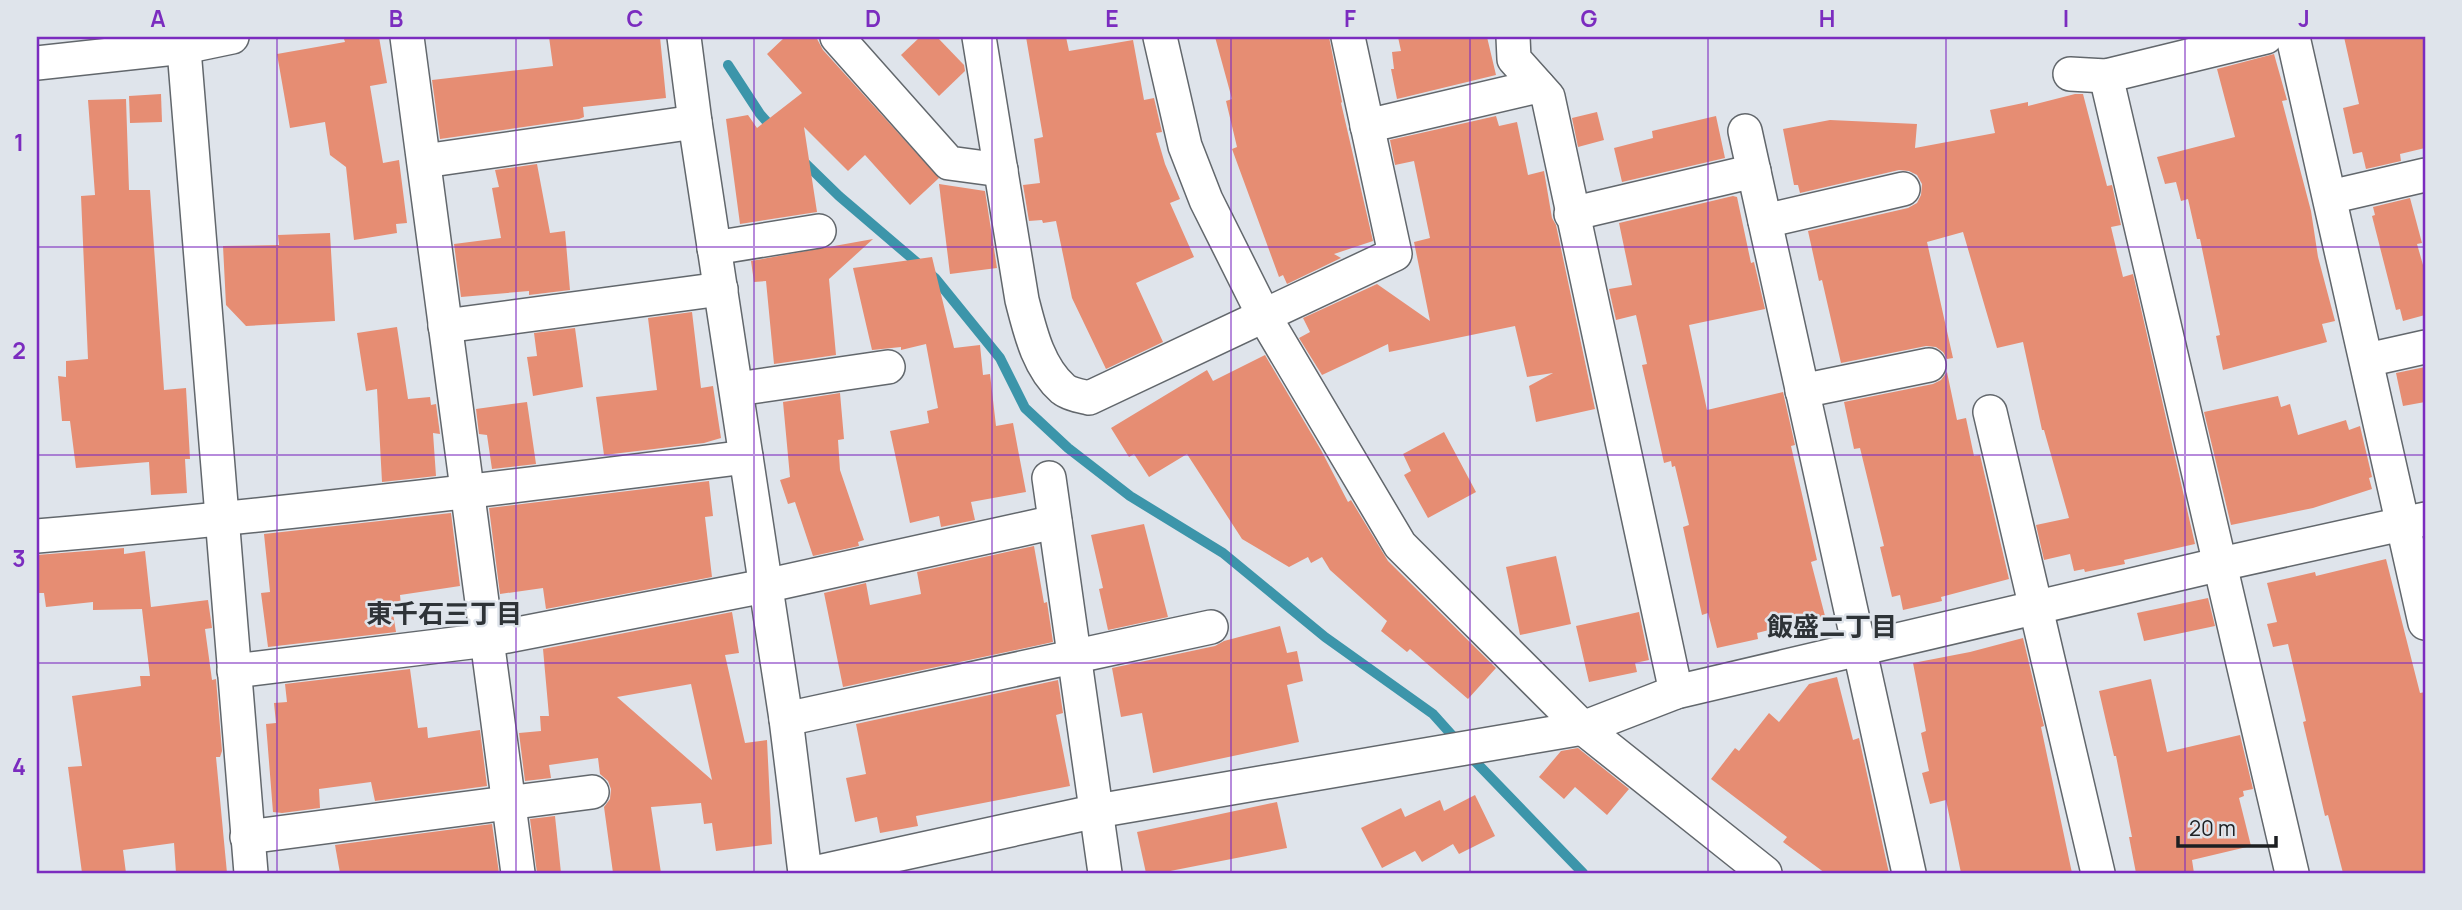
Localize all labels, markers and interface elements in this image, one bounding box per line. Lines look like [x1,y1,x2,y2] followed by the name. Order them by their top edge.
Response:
[150,2,166,34] text: A
[389,2,403,34] text: B
[627,2,644,34] text: C
[865,2,881,34] text: D
[1105,2,1119,34] text: E
[1344,2,1356,34] text: F
[1581,2,1598,34] text: G
[1819,2,1835,34] text: H
[2063,2,2069,34] text: I
[2298,2,2310,34] text: J
[14,126,24,158] text: 1
[12,334,26,366] text: 2
[12,542,26,574] text: 3
[366,595,522,631] district label: 東千石三丁目
[1767,608,1897,644] district label: 飯盛二丁目
[12,750,26,782] text: 4
[2178,805,2276,849] scale bar
[2189,814,2236,842] text: 20 m

